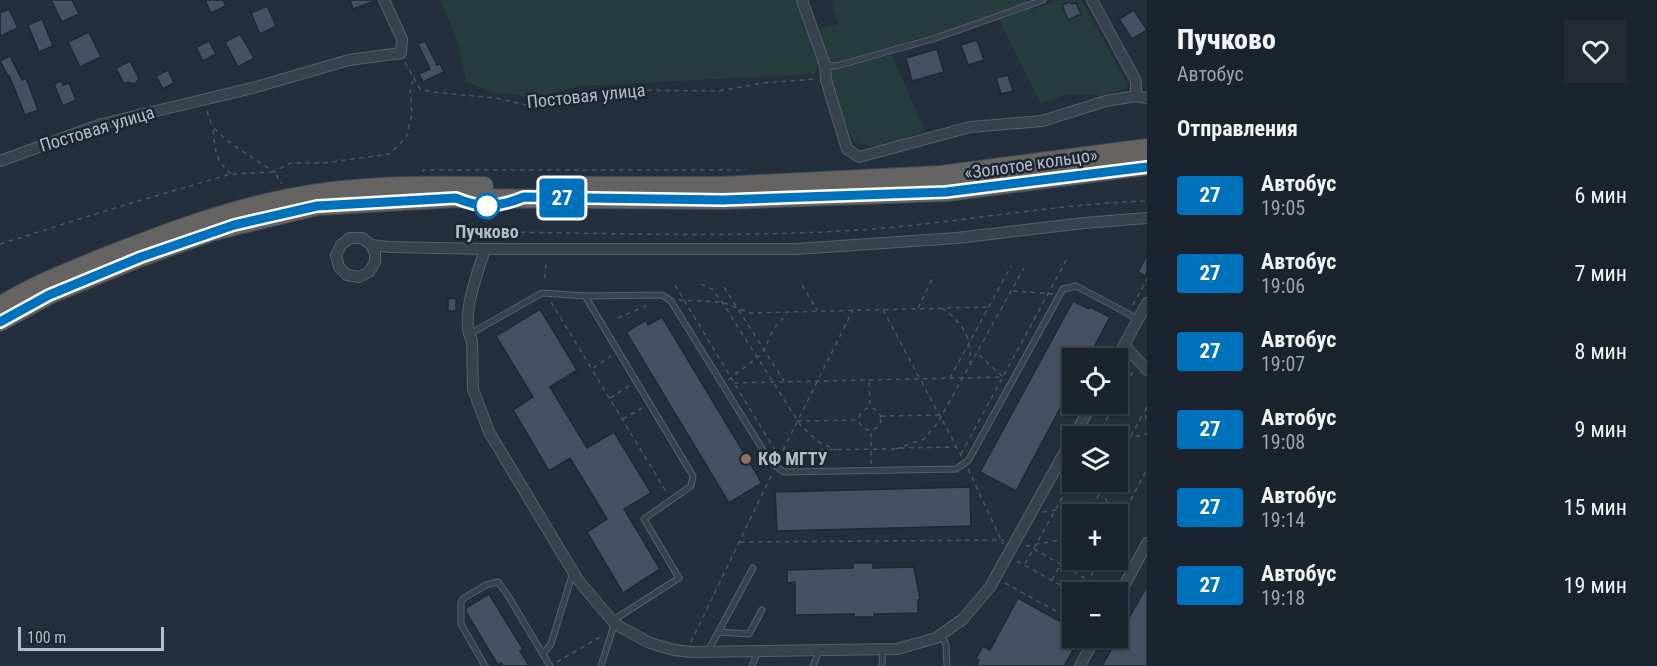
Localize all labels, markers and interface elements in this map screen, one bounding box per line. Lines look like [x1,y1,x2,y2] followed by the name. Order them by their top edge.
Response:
[1564,20,1627,83] button: heart
[1177,23,1276,56] text: Пучково
[1177,62,1244,86] text: Автобус
[526,79,646,112] street label: Постовая улица
[37,101,157,156] street label: Постовая улица
[1177,116,1298,141] text: Отправления
[963,144,1099,183] street label: «Золотое кольцо»
[1261,171,1336,196] text: Автобус
[535,178,589,218] line badge: 27
[1199,183,1221,207] text: 27
[1574,183,1627,208] text: 6 мин
[551,186,573,210] text: 27
[474,193,500,219] marker: Пучково
[1261,196,1305,220] text: 19:05
[455,221,519,242] place label: Пучково
[1261,249,1336,274] text: Автобус
[1199,261,1221,285] text: 27
[1574,261,1627,286] text: 7 мин
[1261,274,1305,298] text: 19:06
[1261,327,1336,352] text: Автобус
[1199,339,1221,363] text: 27
[1574,339,1627,364] text: 8 мин
[1062,348,1128,648] map controls
[1062,348,1128,414] button: locate
[1261,352,1305,376] text: 19:07
[1261,405,1336,430] text: Автобус
[1199,417,1221,441] text: 27
[1574,417,1627,442] text: 9 мин
[1062,426,1128,492] button: layers
[1261,430,1305,454] text: 19:08
[758,448,828,469] place label: КФ МГТУ
[739,452,753,466] marker: КФ МГТУ
[1261,483,1336,508] text: Автобус
[1199,495,1221,519] text: 27
[1564,495,1627,520] text: 15 мин
[1062,504,1128,570] button: +
[1261,508,1305,532] text: 19:14
[1261,561,1336,586] text: Автобус
[1199,573,1221,597] text: 27
[1564,573,1627,598] text: 19 мин
[1062,582,1128,648] button: −
[1261,586,1305,610] text: 19:18
[18,624,164,652] scale bar
[27,628,66,647] text: 100 m

